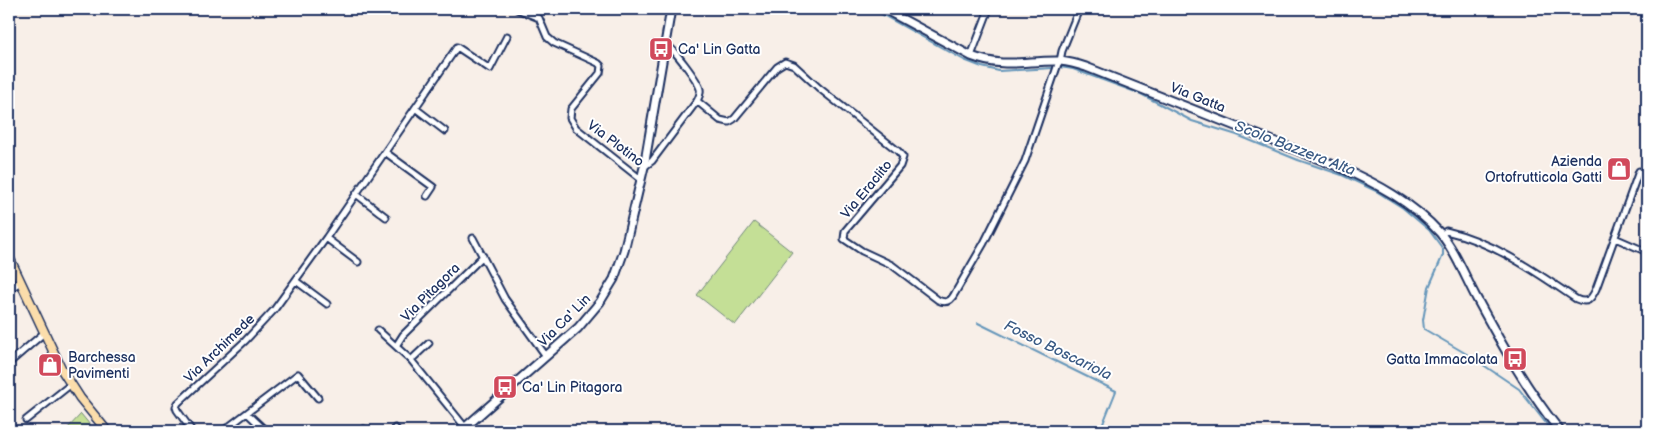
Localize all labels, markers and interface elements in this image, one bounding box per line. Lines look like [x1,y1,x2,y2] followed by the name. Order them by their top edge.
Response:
[648,36,674,62] bus stop icon: Ca' Lin Gatta
[678,41,760,58] place label: Ca' Lin Gatta
[1168,79,1228,116] street label: Via Gatta
[584,117,647,170] street label: Via Plotino
[1232,117,1358,180] water label: Scolo Bazzera Alta
[1485,153,1602,186] place label: Azienda Ortofrutticola Gatti
[1606,156,1632,182] shop icon: Azienda Ortofrutticola Gatti
[837,157,896,222] street label: Via Eraclito
[397,259,463,325] street label: Via Pitagora
[534,290,594,350] street label: Via Ca' Lin
[180,310,258,386] street label: Via Archimede
[1001,316,1115,385] water label: Fosso Boscariola
[1502,346,1528,372] bus stop icon: Gatta Immacolata
[68,349,136,382] place label: Barchessa Pavimenti
[1386,351,1498,368] place label: Gatta Immacolata
[37,352,63,378] shop icon: Barchessa Pavimenti
[492,374,518,400] bus stop icon: Ca' Lin Pitagora
[522,379,623,396] place label: Ca' Lin Pitagora

